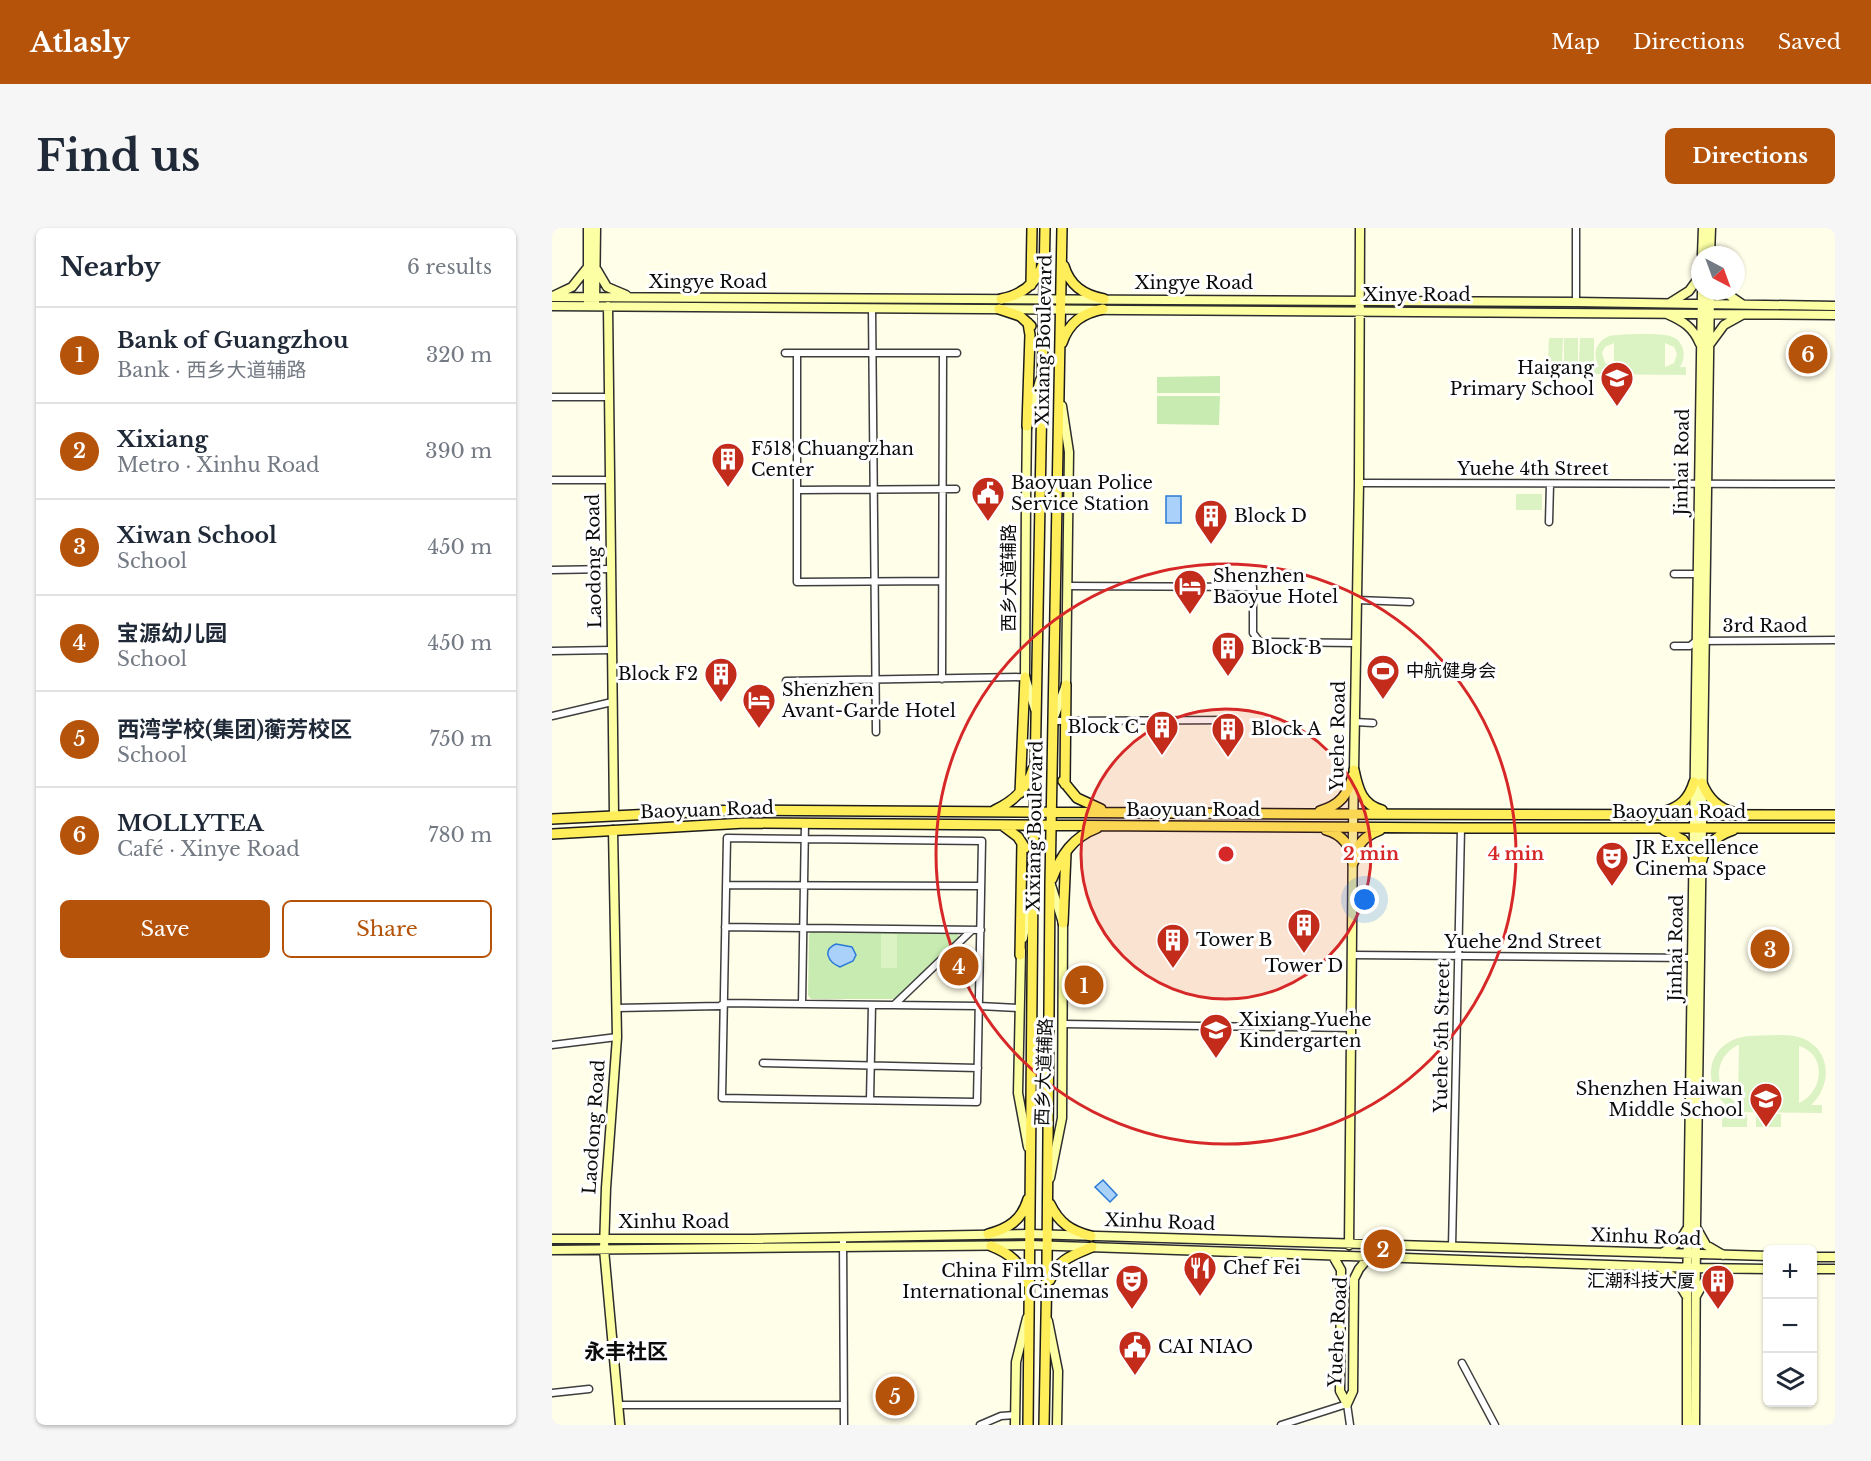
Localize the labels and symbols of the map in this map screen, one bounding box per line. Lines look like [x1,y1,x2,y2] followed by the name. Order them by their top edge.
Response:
[1691,246,1745,300] north arrow
[1032,254,1056,426] street label: Xixiang Boulevard
[649,271,767,293] street label: Xingye Road
[1135,272,1253,294] street label: Xingye Road
[1363,284,1471,306] street label: Xinye Road
[1788,332,1828,376] pin: 6
[1450,357,1594,400] place label: Haigang Primary School
[1599,360,1635,407] school or university icon: Haigang Primary School
[1670,408,1694,518] street label: Jinhai Road
[751,438,914,481] place label: F518 Chuangzhan Center
[710,441,746,488] building icon: F518 Chuangzhan Center
[1456,458,1609,480] street label: Yuehe 4th Street
[1011,472,1153,515] place label: Baoyuan Police Service Station
[970,475,1006,522] public building icon: Baoyuan Police Service Station
[582,493,606,629] street label: Laodong Road
[1193,498,1229,545] building icon: Block D
[1234,505,1307,527] place label: Block D
[998,524,1020,632] street label: 西乡大道辅路
[1213,565,1338,608] place label: Shenzhen Baoyue Hotel
[1172,568,1208,615] hotel icon: Shenzhen Baoyue Hotel
[1723,615,1807,637] street label: 3rd Raod
[1210,630,1246,677] building icon: Block B
[1251,637,1322,659] place label: Block B
[1365,653,1401,700] sports icon: 中航健身会
[703,656,739,703] building icon: Block F2
[1406,660,1496,682] place label: 中航健身会
[618,663,698,685] place label: Block F2
[781,679,956,722] place label: Shenzhen Avant-Garde Hotel
[1326,681,1350,792] street label: Yuehe Road
[741,682,777,729] hotel icon: Shenzhen Avant-Garde Hotel
[1144,709,1180,756] building icon: Block C
[1210,711,1246,758] building icon: Block A
[1067,716,1139,738] place label: Block C
[1251,718,1322,740] place label: Block A
[1023,740,1047,912] street label: Xixiang Boulevard
[640,797,774,823] street label: Baoyuan Road
[1126,799,1260,821] street label: Baoyuan Road
[1612,801,1746,823] street label: Baoyuan Road
[1633,837,1766,880] place label: JR Excellence Cinema Space
[1594,840,1630,887] theatre icon: JR Excellence Cinema Space
[1343,843,1399,865] text: 2 min
[1488,843,1544,865] text: 4 min
[1216,844,1236,864] centre of rings
[1350,885,1379,914] your location
[1664,894,1688,1004] street label: Jinhai Road
[1286,907,1322,954] building icon: Tower D
[1155,922,1191,969] building icon: Tower B
[1750,926,1790,972] pin: 3
[1196,929,1272,951] place label: Tower B
[1443,931,1602,953] street label: Yuehe 2nd Street
[940,944,978,988] pin: 4
[1265,955,1343,977] place label: Tower D
[1430,961,1454,1114] street label: Yuehe 5th Street
[1064,962,1104,1008] pin: 1
[1239,1009,1372,1052] place label: Xixiang Yuehe Kindergarten
[1198,1012,1234,1059] school or university icon: Xixiang Yuehe Kindergarten
[1031,1018,1057,1126] street label: 西乡大道辅路
[578,1059,610,1195] street label: Laodong Road
[1576,1078,1743,1121] place label: Shenzhen Haiwan Middle School
[1748,1081,1784,1128] school or university icon: Shenzhen Haiwan Middle School
[1104,1209,1216,1235] street label: Xinhu Road
[619,1211,729,1233] street label: Xinhu Road
[1590,1224,1702,1250] street label: Xinhu Road
[1364,1226,1402,1272] pin: 2
[1182,1250,1218,1297] restaurant icon: Chef Fei
[1223,1257,1301,1279] place label: Chef Fei
[902,1260,1109,1303] place label: China Film Stellar International Cinemas
[1114,1263,1150,1310] theatre icon: China Film Stellar International Cinemas
[1700,1263,1736,1310] building icon: 汇潮科技大厦
[1587,1270,1695,1292] place label: 汇潮科技大厦
[1324,1276,1352,1389] street label: Yuehe Road
[1117,1329,1153,1376] public building icon: CAI NIAO
[1158,1336,1253,1358] place label: CAI NIAO
[584,1339,668,1365] district label: 永丰社区
[876,1374,914,1418] pin: 5

